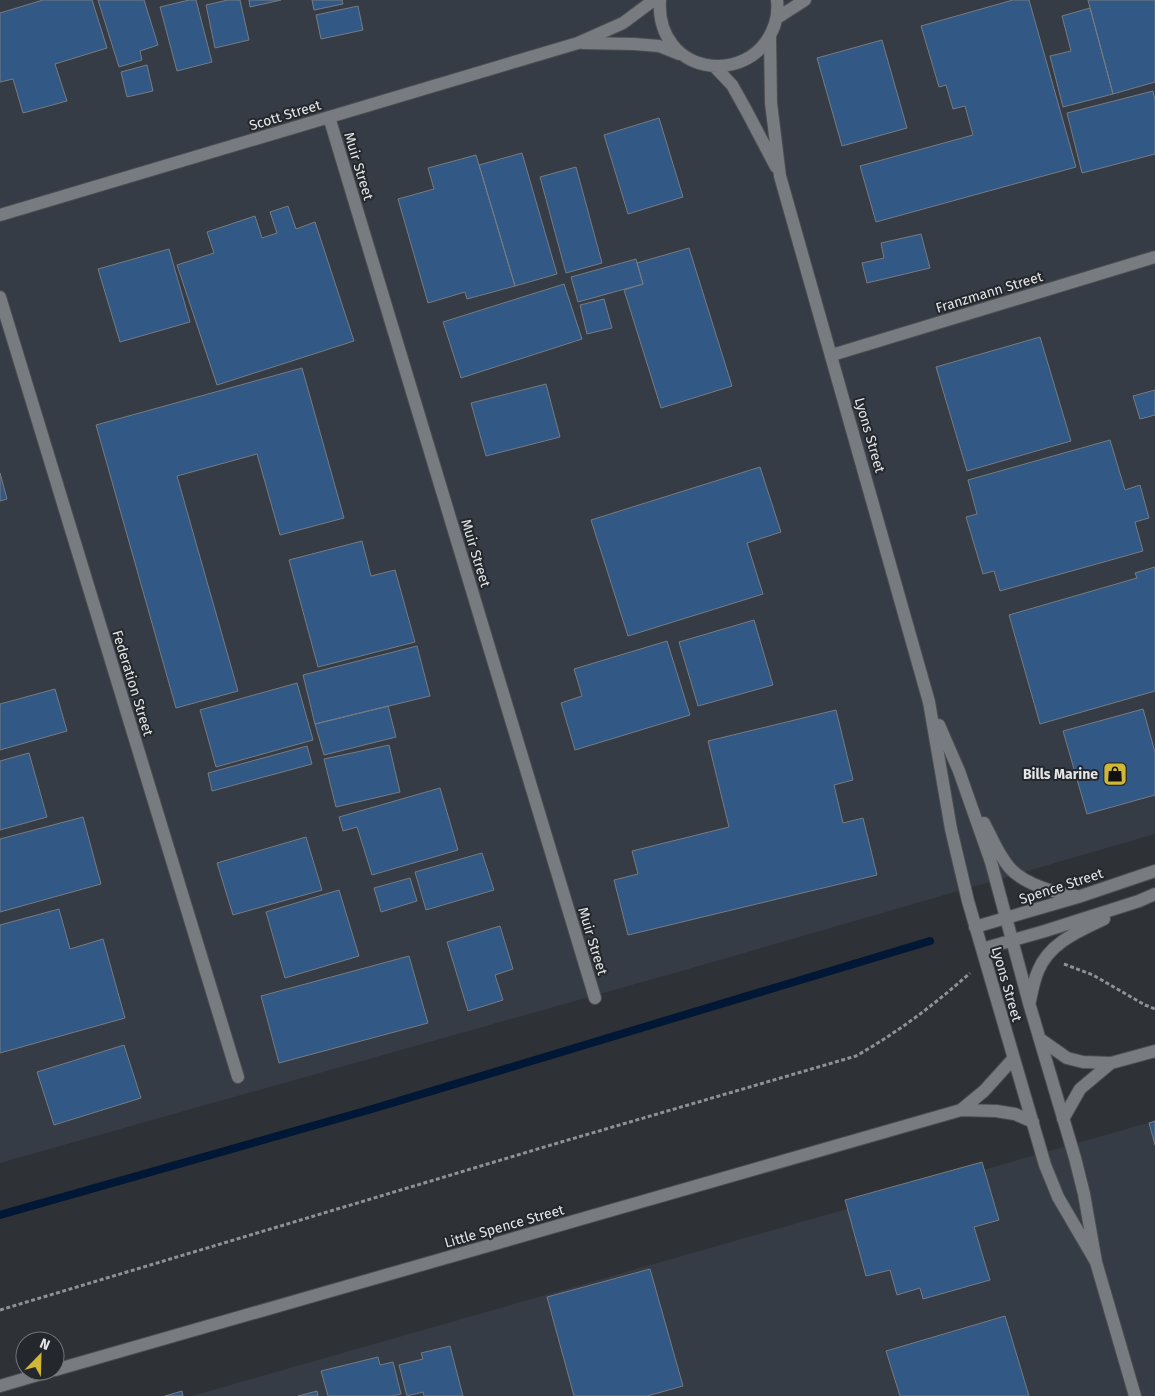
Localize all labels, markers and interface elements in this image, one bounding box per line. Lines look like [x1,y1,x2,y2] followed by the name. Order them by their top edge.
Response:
[247,96,324,134] street label: Scott Street
[340,130,377,203] street label: Muir Street
[934,268,1046,317] street label: Franzmann Street
[851,396,889,476] street label: Lyons Street
[457,517,494,590] street label: Muir Street
[108,628,157,739] street label: Federation Street
[1102,761,1128,787] shop icon: Bills Marine
[1023,766,1098,783] place label: Bills Marine
[1017,865,1106,908] street label: Spence Street
[574,905,611,978] street label: Muir Street
[988,945,1026,1025] street label: Lyons Street
[442,1201,567,1252] street label: Little Spence Street
[15,1331,65,1381] north arrow
[37,1335,52,1354] text: N

